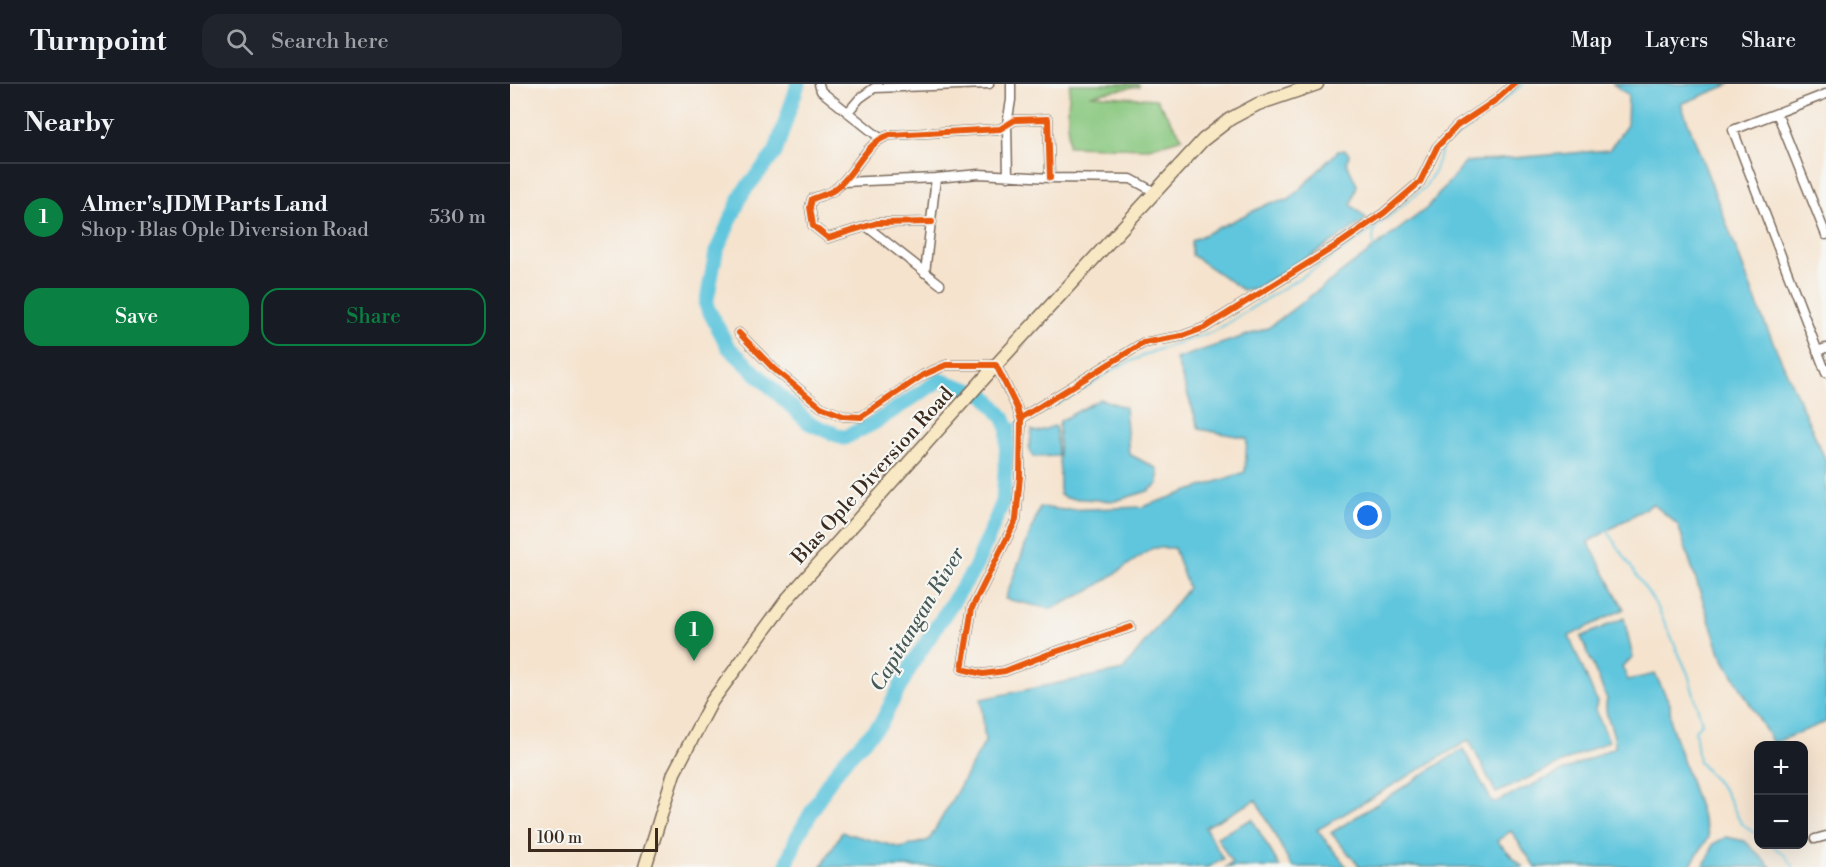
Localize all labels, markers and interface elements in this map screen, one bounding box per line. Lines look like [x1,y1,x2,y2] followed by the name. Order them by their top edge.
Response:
[202,14,622,68] search box
[30,24,166,59] text: Turnpoint
[223,25,256,58] icon: search
[271,28,389,55] text: Search here
[1571,28,1612,54] text: Map
[1645,28,1708,54] text: Layers
[1741,28,1796,54] text: Share
[24,107,114,139] text: Nearby
[81,191,328,218] text: Almer's JDM Parts Land
[39,205,48,230] text: 1
[429,205,486,230] text: 530 m
[81,218,369,243] text: Shop · Blas Ople Diversion Road
[24,288,249,346] button: Save
[261,288,486,346] button: Share
[786,382,960,571] street label: Blas Ople Diversion Road
[1353,501,1382,530] your location
[865,542,972,696] water label: Capitangan River
[674,612,714,661] pin: 1
[1754,741,1808,849] map controls
[1754,741,1808,795] button: +
[1754,795,1808,849] button: −
[528,825,658,852] scale bar
[537,828,582,848] text: 100 m

